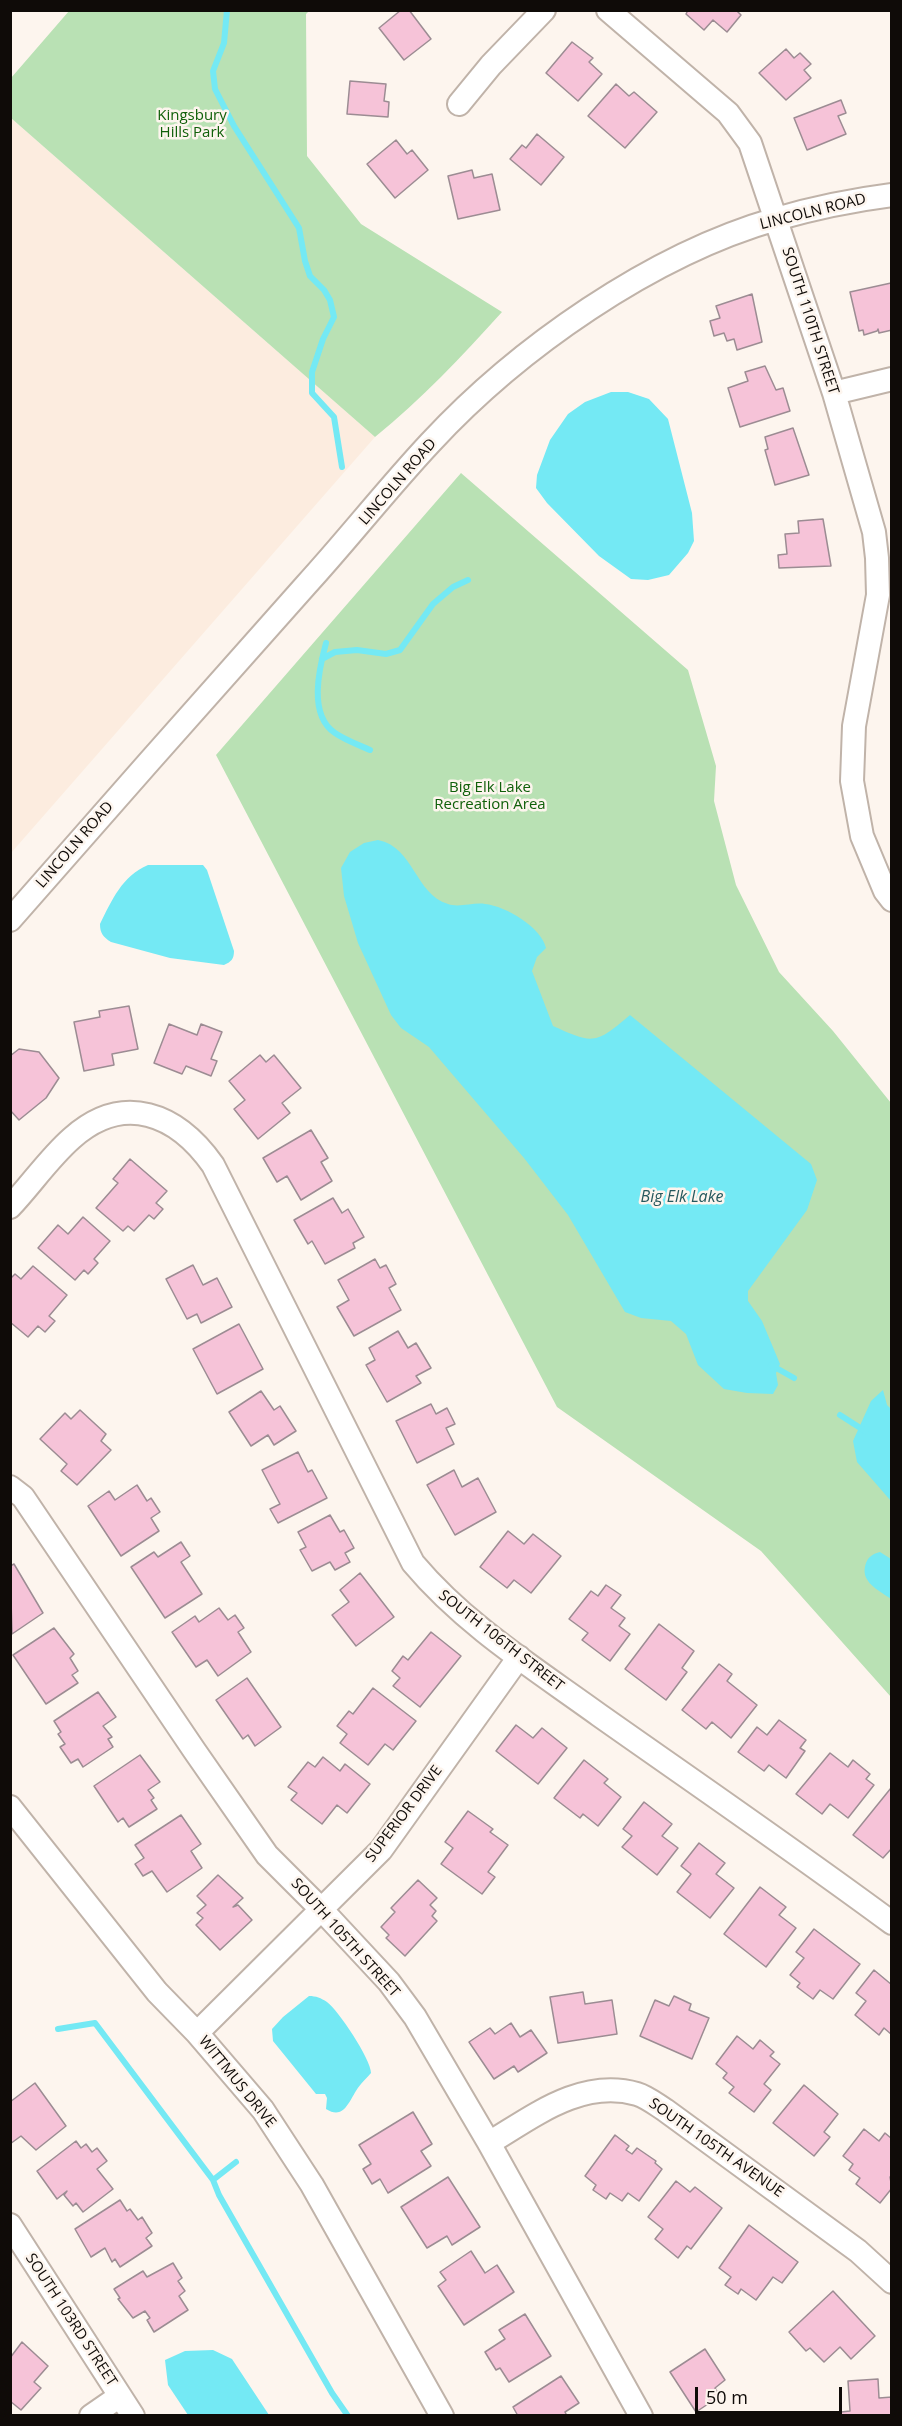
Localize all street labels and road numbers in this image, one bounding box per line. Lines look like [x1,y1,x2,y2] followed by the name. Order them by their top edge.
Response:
[758,190,868,234] street label: LINCOLN ROAD
[778,245,842,397] street label: SOUTH 110TH STREET
[356,435,440,529] street label: LINCOLN ROAD
[33,798,117,892] street label: LINCOLN ROAD
[435,1587,567,1695] street label: SOUTH 106TH STREET
[362,1762,446,1866] street label: SUPERIOR DRIVE
[287,1875,403,2001] street label: SOUTH 105TH STREET
[195,2033,279,2131] street label: WITTMUS DRIVE
[645,2095,787,2201] street label: SOUTH 105TH AVENUE
[21,2250,121,2390] street label: SOUTH 103RD STREET

